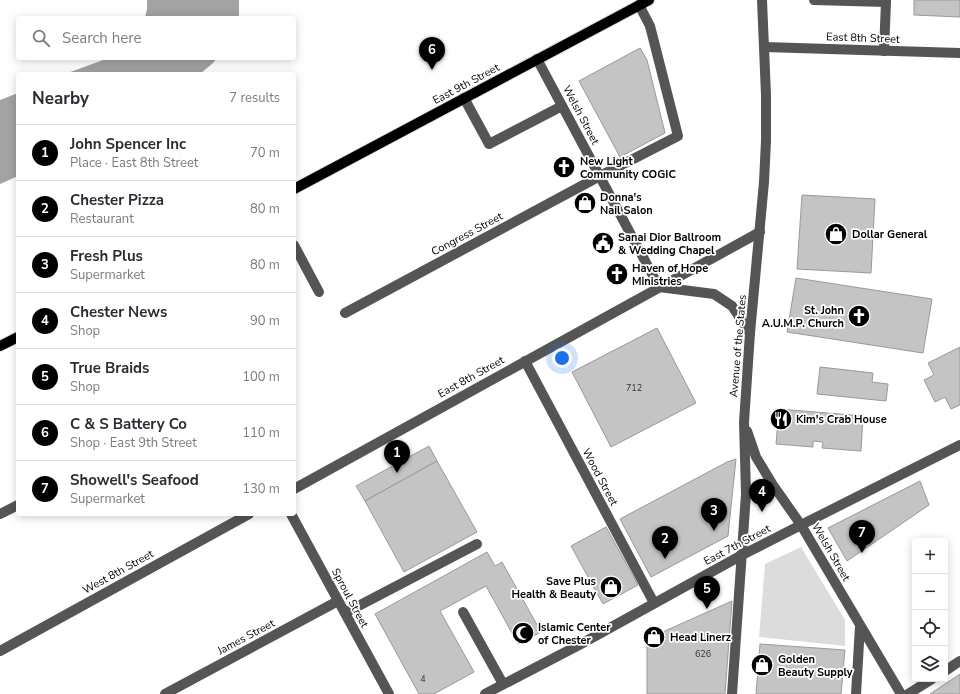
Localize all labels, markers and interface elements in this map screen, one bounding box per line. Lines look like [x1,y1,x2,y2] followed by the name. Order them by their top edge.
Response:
[16,16,296,60] search box
[30,27,52,49] icon: search
[62,28,142,48] text: Search here
[826,29,900,47] street label: East 8th Street
[419,37,445,70] pin: 6
[430,60,502,108] street label: East 9th Street
[559,83,603,147] street label: Welsh Street
[32,87,89,110] text: Nearby
[229,89,280,107] text: 7 results
[70,134,186,154] text: John Spencer Inc
[41,144,49,162] text: 1
[250,144,280,162] text: 70 m
[70,154,198,172] text: Place · East 8th Street
[551,154,577,180] church icon: New Light Community COGIC
[580,154,676,182] place label: New Light Community COGIC
[70,190,164,210] text: Chester Pizza
[572,190,598,216] shop icon: Donna's Nail Salon
[600,190,653,218] place label: Donna's Nail Salon
[41,200,49,218] text: 2
[250,200,280,218] text: 80 m
[429,209,506,259] street label: Congress Street
[70,210,134,228] text: Restaurant
[823,221,849,247] shop icon: Dollar General
[852,227,928,242] place label: Dollar General
[590,230,616,256] public building icon: Sanai Dior Ballroom & Wedding Chapel
[618,230,721,258] place label: Sanai Dior Ballroom & Wedding Chapel
[70,246,143,266] text: Fresh Plus
[41,256,49,274] text: 3
[250,256,280,274] text: 80 m
[604,261,630,287] church icon: Haven of Hope Ministries
[632,261,708,289] place label: Haven of Hope Ministries
[70,266,145,284] text: Supermarket
[726,294,750,398] street label: Avenue of the States
[70,302,167,322] text: Chester News
[762,303,844,331] place label: St. John A.U.M.P. Church
[846,303,872,329] church icon: St. John A.U.M.P. Church
[41,312,49,330] text: 4
[250,312,280,330] text: 90 m
[70,322,100,340] text: Shop
[552,348,572,368] your location
[435,353,507,401] street label: East 8th Street
[70,358,149,378] text: True Braids
[41,368,49,386] text: 5
[242,368,280,386] text: 100 m
[70,378,100,396] text: Shop
[626,382,642,394] house number: 712
[768,406,794,432] restaurant icon: Kim's Crab House
[796,412,887,427] place label: Kim's Crab House
[70,414,187,434] text: C & S Battery Co
[41,424,49,442] text: 6
[242,424,280,442] text: 110 m
[70,434,197,452] text: Shop · East 9th Street
[384,440,410,473] pin: 1
[579,446,621,508] street label: Wood Street
[70,470,199,490] text: Showell's Seafood
[749,479,775,512] pin: 4
[41,480,49,498] text: 7
[242,480,280,498] text: 130 m
[70,490,145,508] text: Supermarket
[701,498,727,531] pin: 3
[808,520,854,584] street label: Welsh Street
[849,520,875,553] pin: 7
[701,521,773,569] street label: East 7th Street
[652,526,678,559] pin: 2
[912,538,948,682] map controls
[912,538,948,574] button: +
[80,546,156,598] street label: West 8th Street
[328,566,372,631] street label: Sproul Street
[512,574,596,602] place label: Save Plus Health & Beauty
[598,574,624,600] shop icon: Save Plus Health & Beauty
[912,574,948,610] button: −
[694,576,720,609] pin: 5
[912,610,948,646] button: locate
[214,616,277,659] street label: James Street
[510,620,536,646] mosque icon: Islamic Center of Chester
[538,620,611,648] place label: Islamic Center of Chester
[641,624,667,650] shop icon: Head Linerz
[670,630,731,645] place label: Head Linerz
[912,646,948,682] button: layers
[695,648,711,660] house number: 626
[749,652,775,678] shop icon: Golden Beauty Supply
[778,652,853,680] place label: Golden Beauty Supply
[420,673,426,685] house number: 4

